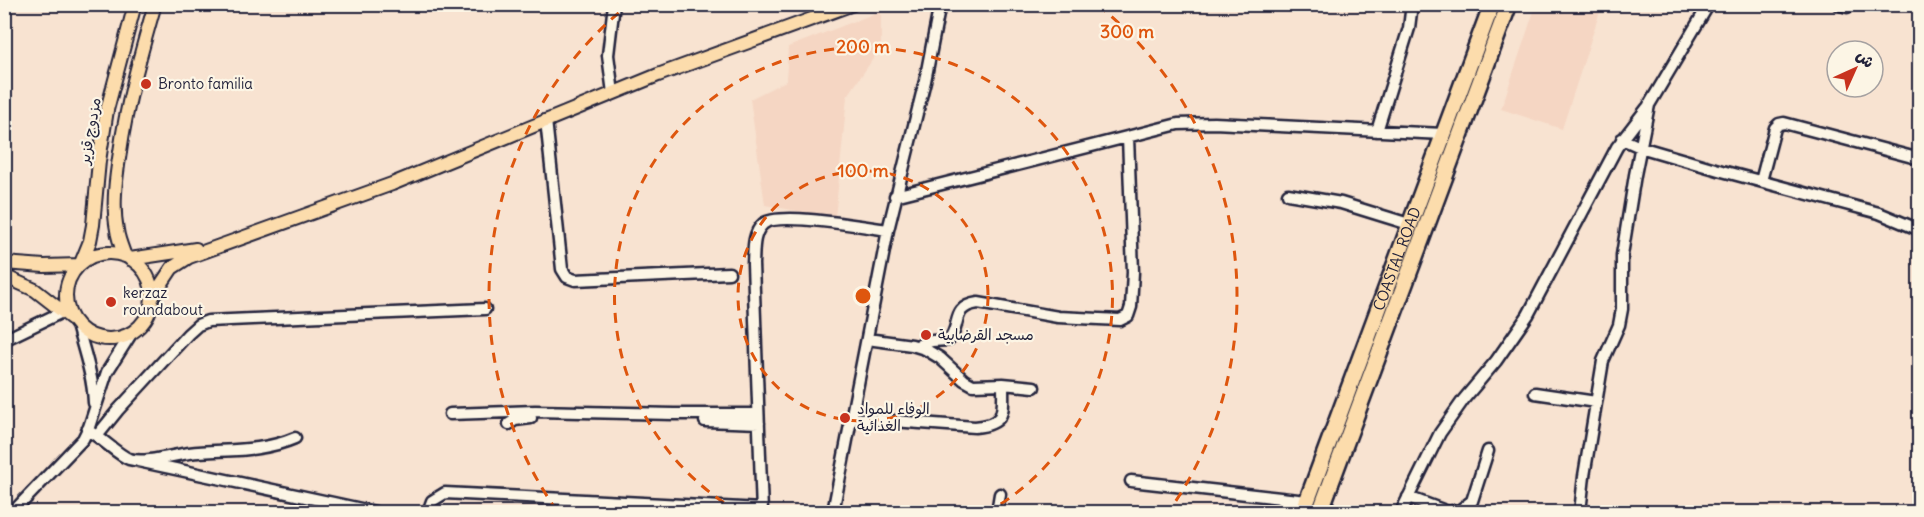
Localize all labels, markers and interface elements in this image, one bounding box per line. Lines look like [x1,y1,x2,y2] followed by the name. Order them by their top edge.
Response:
[1100,20,1154,43] text: 300 m
[836,35,890,58] text: 200 m
[1825,39,1885,99] north arrow
[1852,45,1879,72] text: ش
[158,74,253,93] place label: Bronto familia
[139,77,153,91] marker: Bronto familia
[74,96,106,168] street label: مزدوج قزير
[838,159,889,182] text: 100 m
[1369,204,1425,313] street label: COASTAL ROAD
[123,283,203,319] place label: kerzaz roundabout
[853,286,873,306] centre of rings
[104,295,118,309] marker: kerzaz roundabout
[938,325,1034,344] place label: مسجد القرضابية
[919,328,933,342] marker: مسجد القرضابية
[857,399,930,435] place label: الوفاء للمواد الغذائية
[838,411,852,425] marker: الوفاء للمواد الغذائية

